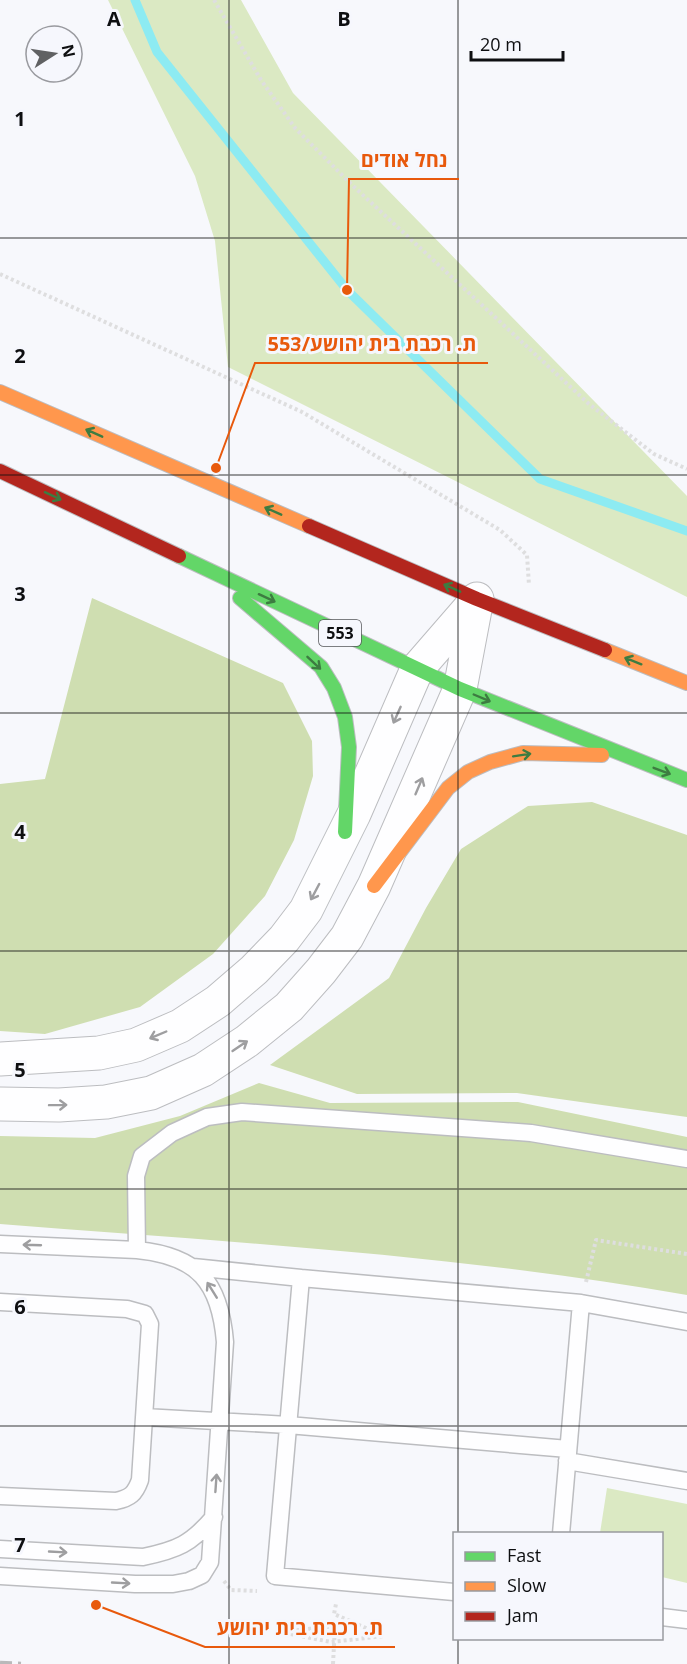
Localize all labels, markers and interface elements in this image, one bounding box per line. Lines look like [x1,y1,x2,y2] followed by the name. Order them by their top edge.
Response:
[107,5,121,32] text: A
[337,5,351,32] text: B
[24,24,84,84] north arrow
[471,24,562,62] scale bar
[480,32,522,56] text: 20 m
[57,42,81,60] text: N
[14,105,26,132] text: 1
[349,141,459,179] callout: נחל אודים
[361,146,447,173] text: נחל אודים
[255,325,488,363] callout: ת. רכבת בית יהושע/553
[268,330,477,357] text: ת. רכבת בית יהושע/553
[14,342,26,369] text: 2
[85,427,104,438] one-way arrow
[43,490,61,502] one-way arrow
[264,504,282,516] one-way arrow
[14,580,26,607] text: 3
[443,582,461,594] one-way arrow
[257,592,275,604] one-way arrow
[319,620,361,646] road number: 553
[624,655,642,666] one-way arrow
[307,656,322,670] one-way arrow
[472,693,490,704] one-way arrow
[390,706,402,724] one-way arrow
[512,749,531,760] one-way arrow
[653,766,671,777] one-way arrow
[414,777,425,795] one-way arrow
[14,818,26,845] text: 4
[309,883,320,901] one-way arrow
[150,1030,168,1042] one-way arrow
[232,1039,249,1052] one-way arrow
[14,1056,26,1083] text: 5
[48,1099,68,1111] one-way arrow
[23,1240,43,1251] one-way arrow
[206,1282,219,1299] one-way arrow
[14,1293,26,1320] text: 6
[211,1473,222,1493] one-way arrow
[14,1531,26,1558] text: 7
[453,1532,663,1640] legend
[507,1543,541,1567] text: Fast
[48,1547,68,1558] one-way arrow
[507,1573,546,1597] text: Slow
[111,1578,131,1589] one-way arrow
[505,1603,539,1627] text: Jam
[205,1609,395,1647] callout: ת. רכבת בית יהושע
[217,1614,383,1641] text: ת. רכבת בית יהושע

